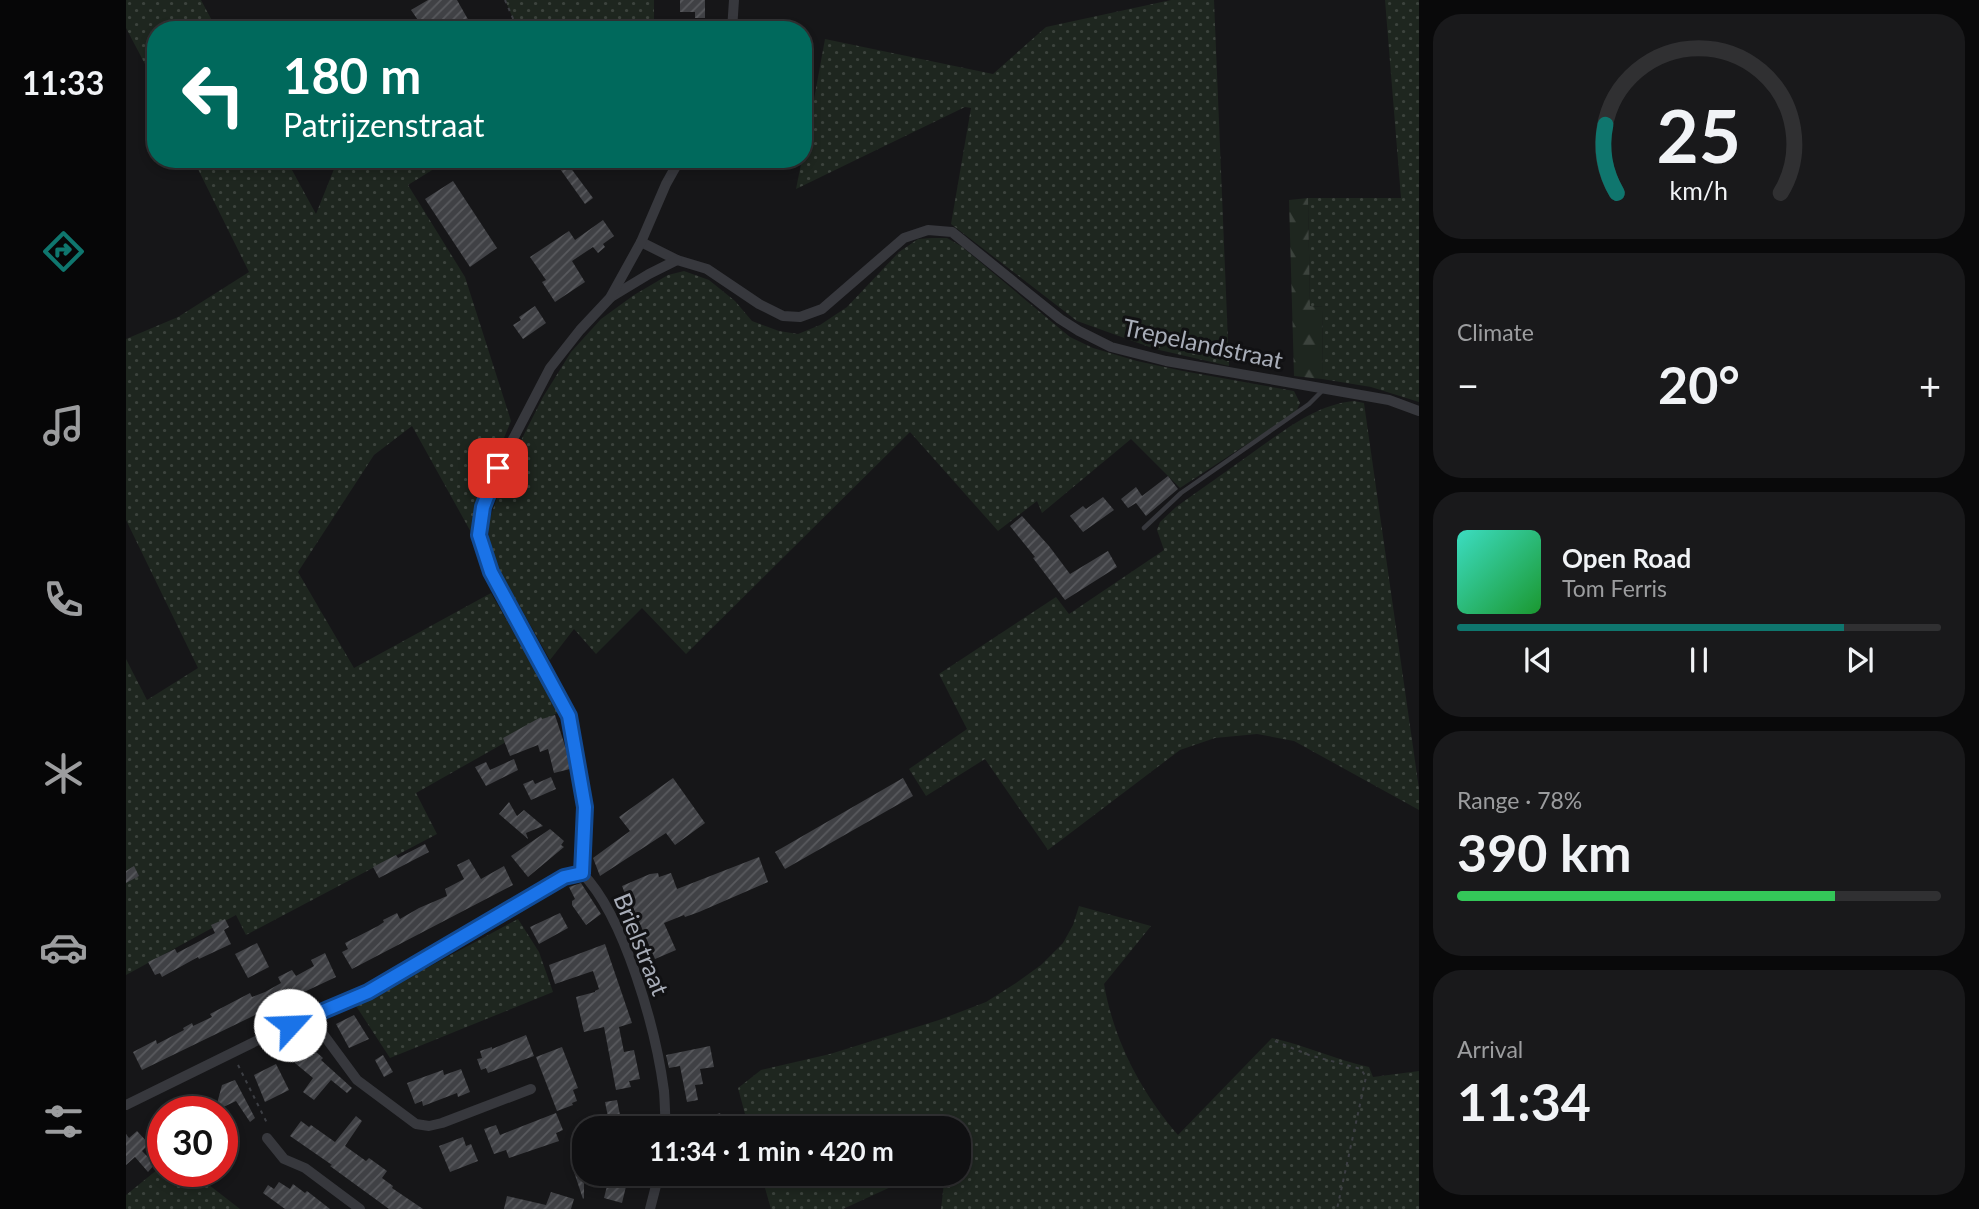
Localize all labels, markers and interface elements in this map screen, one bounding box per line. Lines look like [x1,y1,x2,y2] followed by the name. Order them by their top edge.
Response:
[283,46,421,104] text: 180 m
[168,49,259,140] icon: left
[22,63,104,102] text: 11:33
[1657,91,1741,179] text: 25
[283,105,485,144] text: Patrijzenstraat
[1670,174,1728,204] text: km/h
[39,227,88,276] icon: directions
[1120,312,1286,374] street label: Trepelandstraat
[1457,318,1534,346] text: Climate
[1658,353,1740,415] text: 20°
[1457,362,1479,408] text: −
[1919,362,1941,408] text: +
[39,401,88,450] icon: music
[468,438,528,498] pin
[479,449,517,487] icon: arrive
[1562,542,1691,574] text: Open Road
[1562,574,1667,602] text: Tom Ferris
[39,575,88,624] icon: phone
[1519,641,1557,679] icon: previous
[1680,641,1718,679] icon: pause
[1841,641,1879,679] icon: next
[39,749,88,798] icon: climate
[1457,786,1582,814] text: Range · 78%
[1457,821,1631,883] text: 390 km
[608,889,676,1000] street label: Brielstraat
[39,923,88,972] icon: car
[253,988,327,1062] position arrow
[1457,1035,1523,1063] text: Arrival
[1457,1070,1591,1132] text: 11:34
[147,1096,238,1187] speed limit sign: 30
[39,1097,88,1146] icon: filters
[649,1135,894,1167] text: 11:34 · 1 min · 420 m

